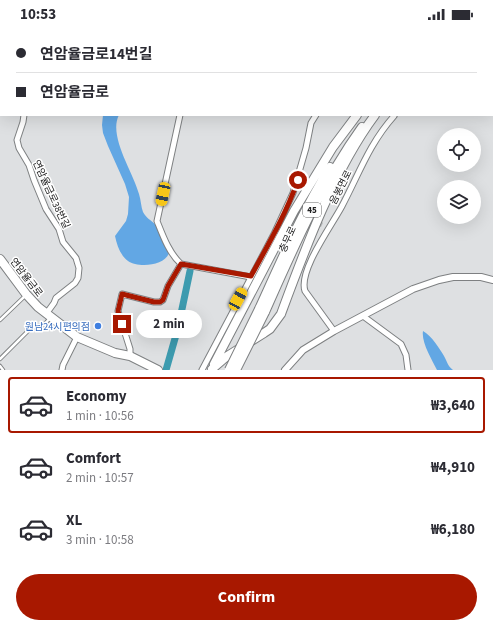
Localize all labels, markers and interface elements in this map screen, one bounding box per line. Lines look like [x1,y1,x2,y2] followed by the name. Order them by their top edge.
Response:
[20,4,56,25] text: 10:53
[40,44,152,65] text: 연암율금로14번길
[40,82,109,103] text: 연암율금로
[437,128,481,224] map controls
[437,128,481,172] button: locate
[29,158,73,231] street label: 연암율금로38번길
[326,168,355,207] street label: 음봉면로
[289,171,307,189] route start
[437,180,481,224] button: layers
[155,181,171,207] car
[303,203,321,217] road number: 45
[276,224,300,255] street label: 충무로
[7,255,46,300] street label: 연암율금로
[227,286,249,312] car
[136,310,202,338] callout: 2 min
[113,315,131,333] route end
[153,315,185,333] text: 2 min
[25,320,90,334] place label: 원남24시편의점
[93,321,103,331] marker: 원남24시편의점
[66,386,127,407] text: Economy
[18,387,54,423] icon: car
[431,395,475,416] text: ₩3,640
[66,407,134,425] text: 1 min · 10:56
[66,448,121,469] text: Comfort
[18,449,54,485] icon: car
[431,457,475,478] text: ₩4,910
[66,469,134,487] text: 2 min · 10:57
[66,510,82,531] text: XL
[18,511,54,547] icon: car
[431,519,475,540] text: ₩6,180
[66,531,134,549] text: 3 min · 10:58
[16,574,477,620] button: Confirm

